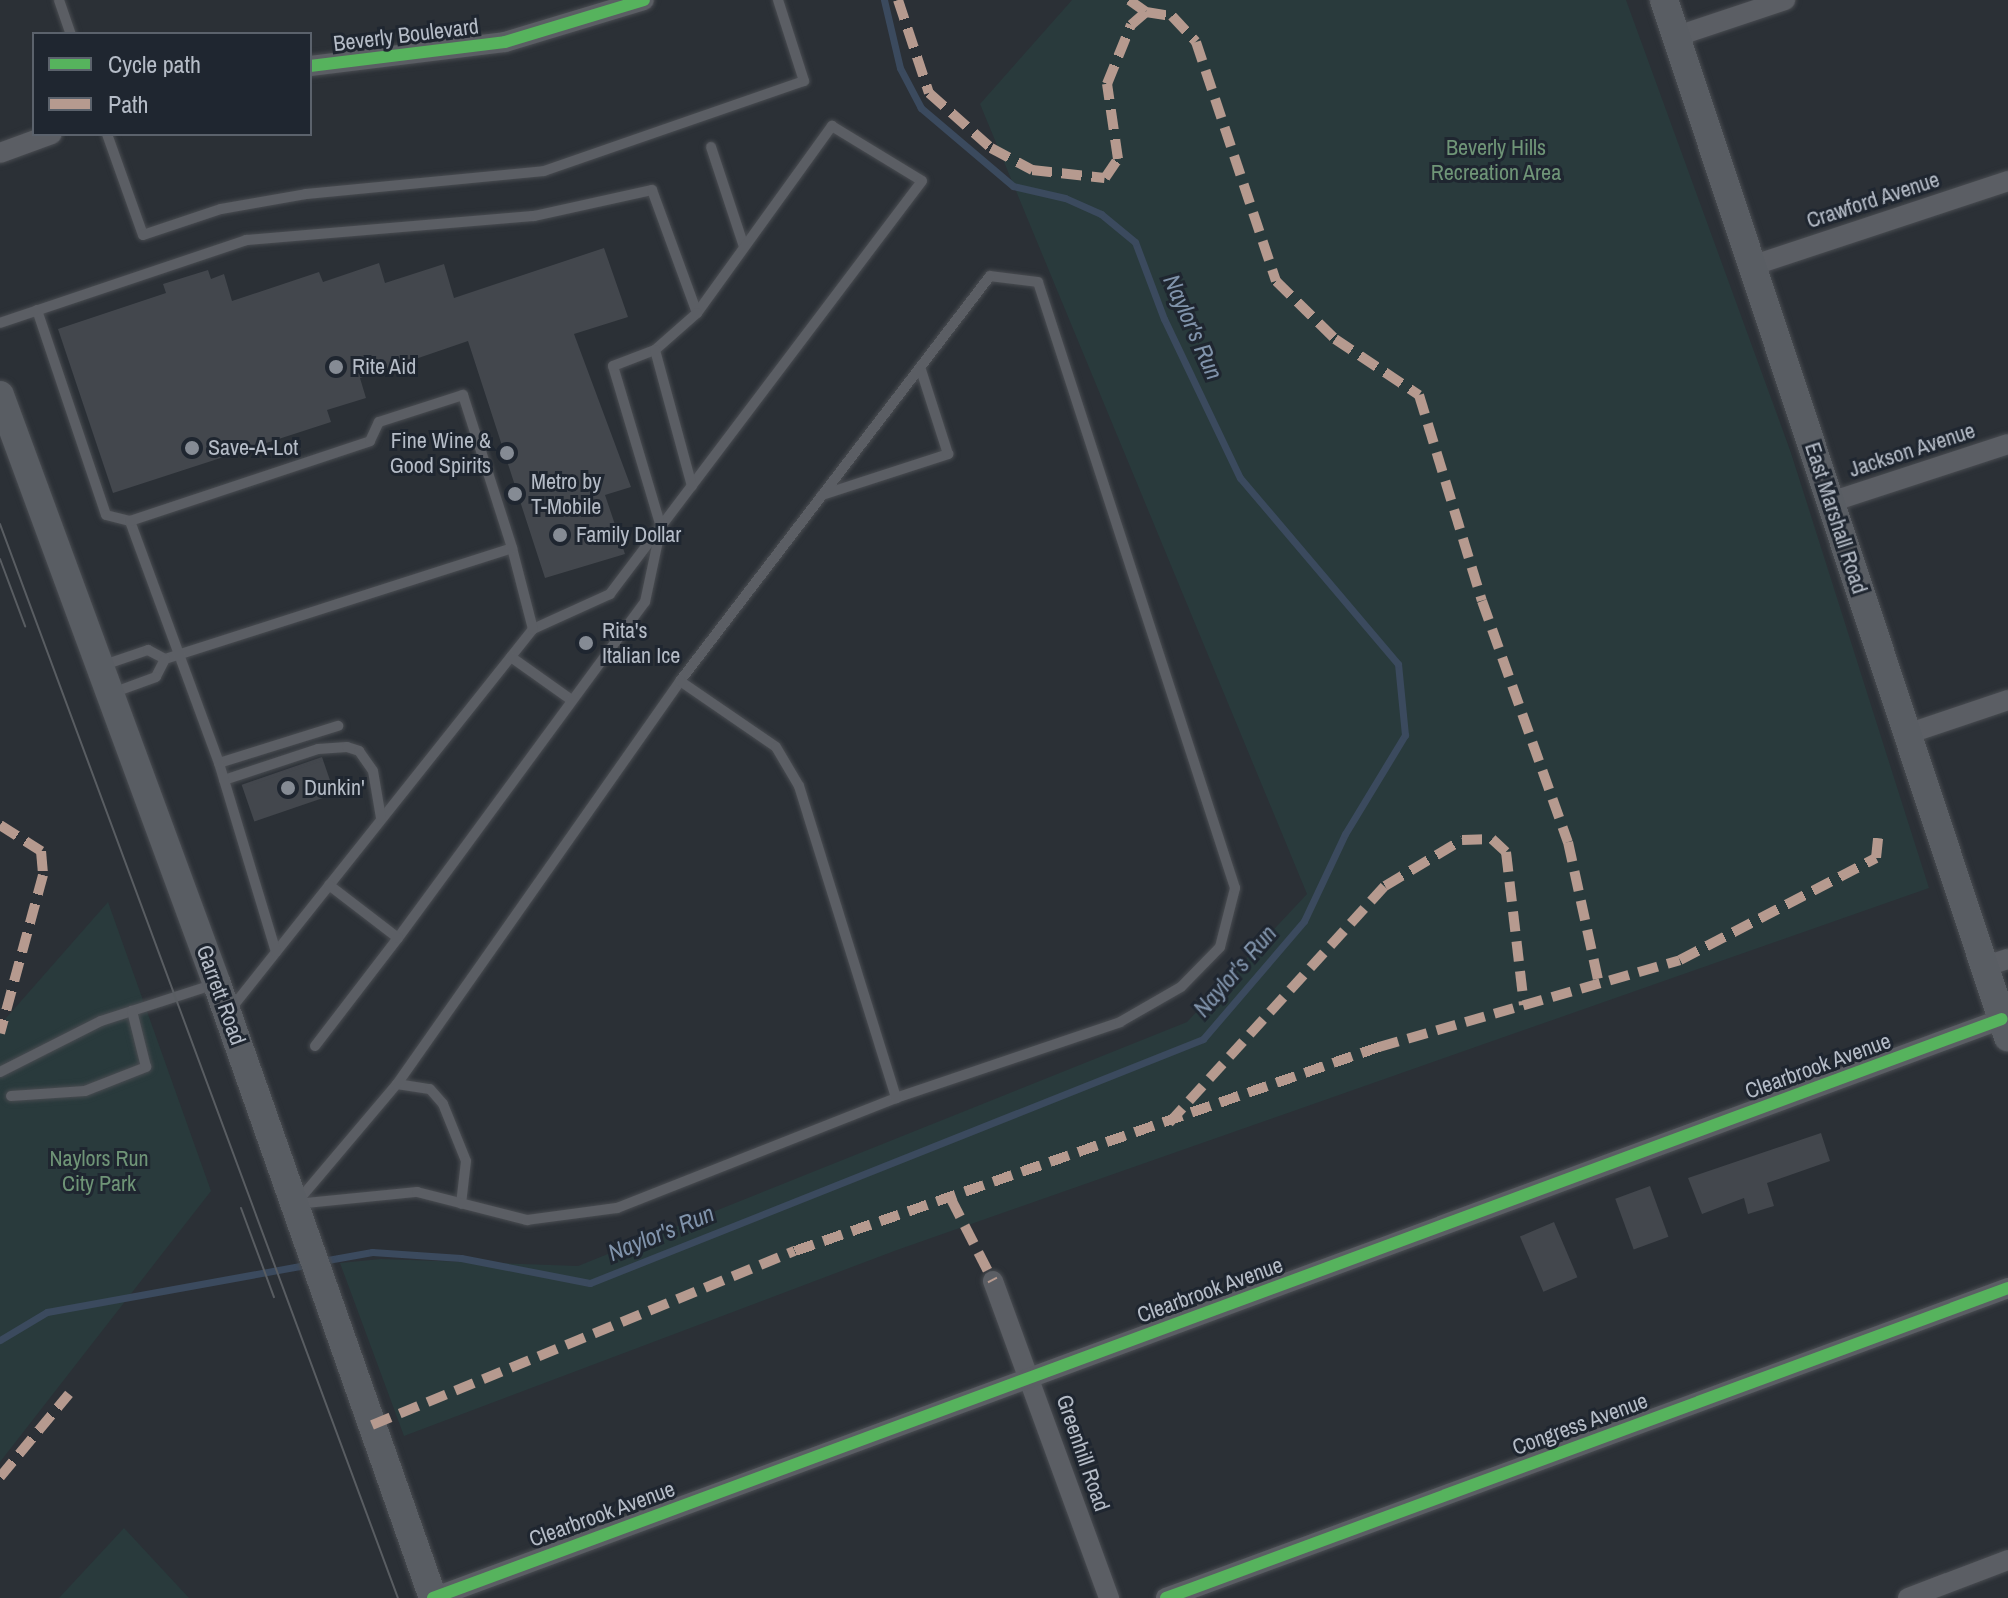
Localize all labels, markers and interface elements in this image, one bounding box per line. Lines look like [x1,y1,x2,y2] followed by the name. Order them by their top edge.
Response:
[332,13,480,57] street label: Beverly Boulevard
[32,32,312,136] legend
[108,48,201,80] text: Cycle path
[108,88,149,120] text: Path
[1430,134,1562,186] park label: Beverly Hills Recreation Area
[1803,166,1943,234] street label: Crawford Avenue
[1157,270,1229,384] water label: Naylor's Run
[352,354,417,380] place label: Rite Aid
[327,358,345,376] marker: Rite Aid
[1845,417,1979,483] street label: Jackson Avenue
[390,427,491,478] place label: Fine Wine & Good Spirits
[208,435,298,461] place label: Save-A-Lot
[183,439,201,457] marker: Save-A-Lot
[1799,439,1873,597] street label: East Marshall Road
[498,444,516,462] marker: Fine Wine & Good Spirits
[531,468,601,520] place label: Metro by T-Mobile
[506,485,524,503] marker: Metro by T-Mobile
[576,522,681,548] place label: Family Dollar
[551,526,569,544] marker: Family Dollar
[602,617,680,668] place label: Rita's Italian Ice
[577,634,595,652] marker: Rita's Italian Ice
[304,775,365,801] place label: Dunkin'
[279,779,297,797] marker: Dunkin'
[1187,919,1283,1023] water label: Naylor's Run
[191,941,251,1049] street label: Garrett Road
[1741,1027,1895,1105] street label: Clearbrook Avenue
[49,1145,149,1196] park label: Naylors Run City Park
[604,1199,718,1267] water label: Naylor's Run
[1133,1251,1287,1329] street label: Clearbrook Avenue
[1508,1387,1652,1461] street label: Congress Avenue
[1051,1391,1115,1515] street label: Greenhill Road
[525,1475,679,1553] street label: Clearbrook Avenue

